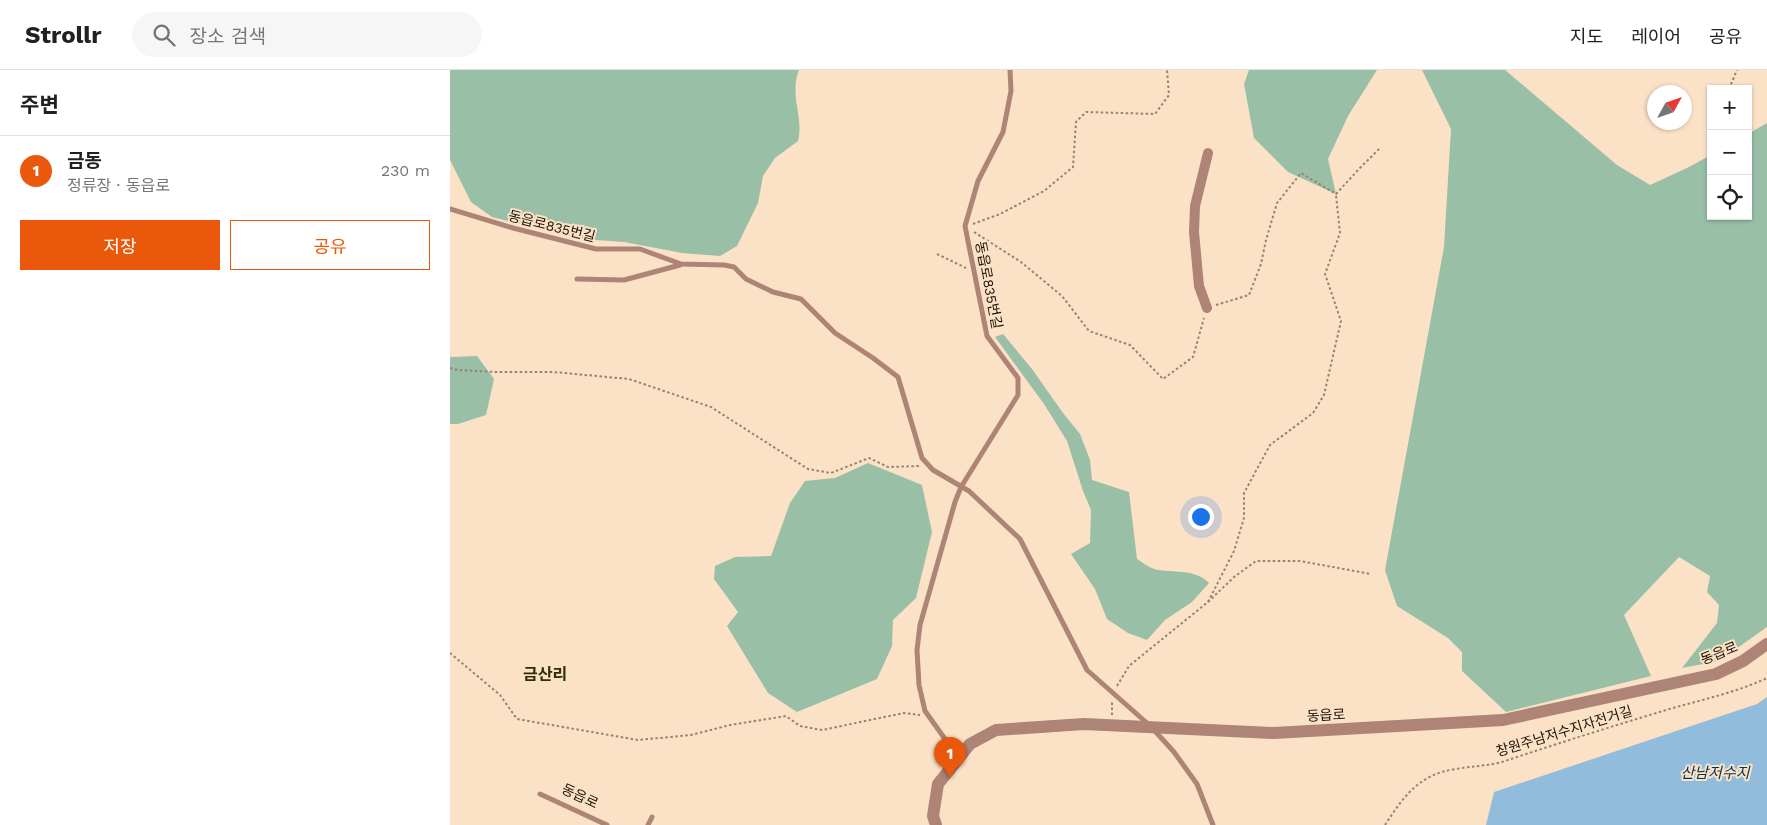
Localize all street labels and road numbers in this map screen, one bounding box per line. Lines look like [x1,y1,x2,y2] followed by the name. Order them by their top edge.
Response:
[507,207,597,245] street label: 동읍로835번길
[973,240,1005,330] street label: 동읍로835번길
[1698,638,1740,668] street label: 동읍로
[1494,703,1634,759] street label: 창원주남저수지자전거길
[1306,706,1346,724] street label: 동읍로
[559,781,601,811] street label: 동읍로

